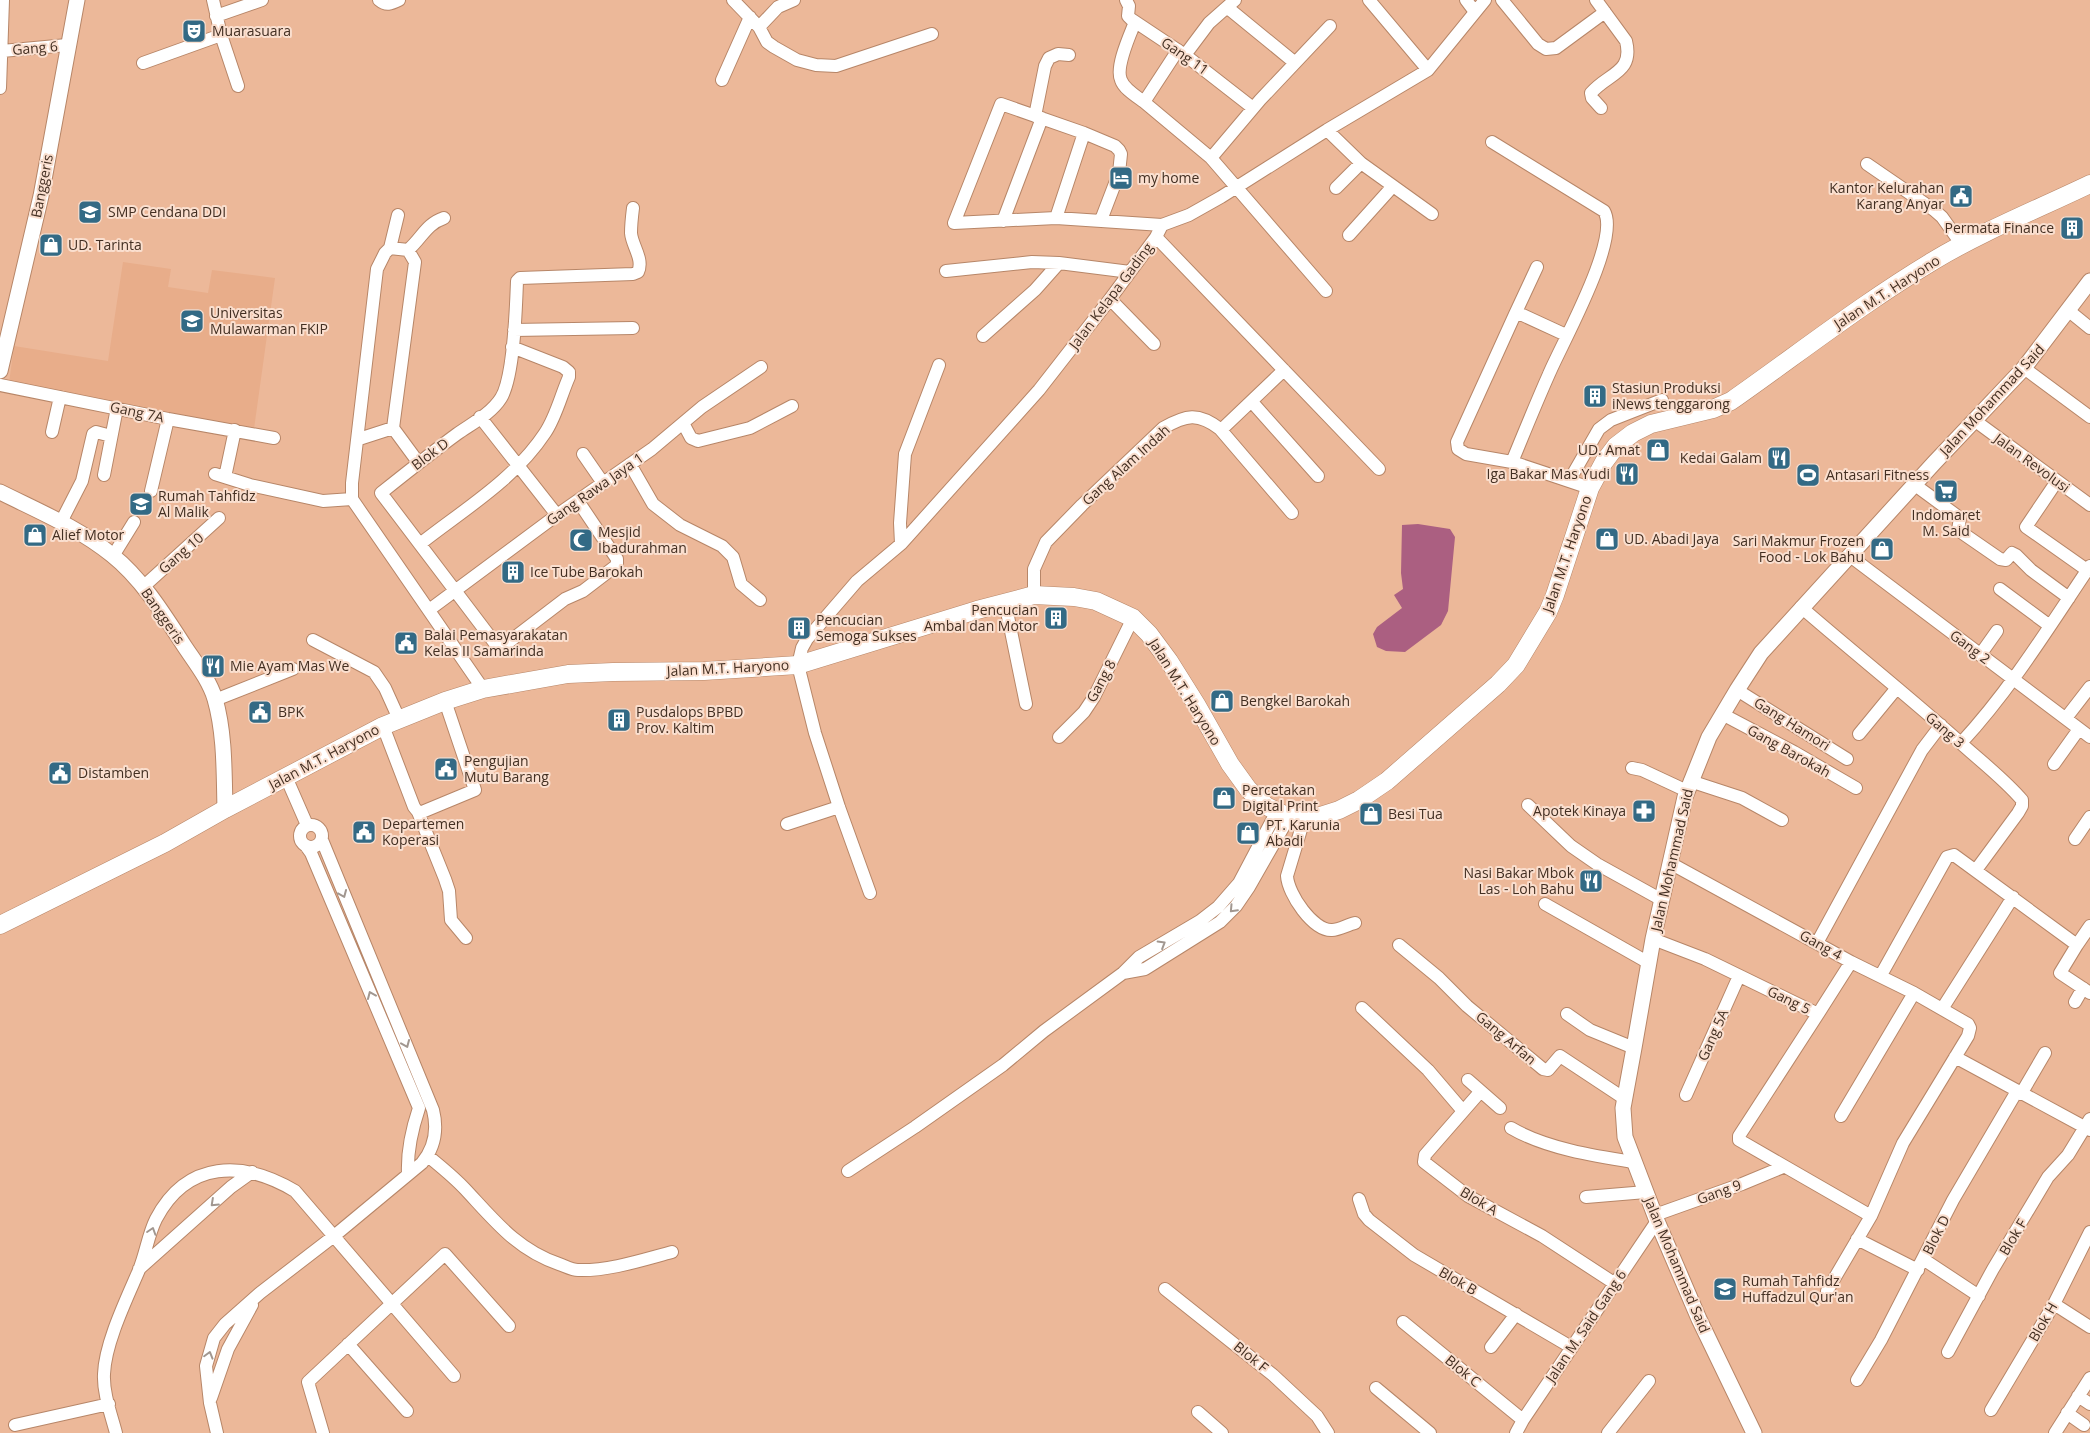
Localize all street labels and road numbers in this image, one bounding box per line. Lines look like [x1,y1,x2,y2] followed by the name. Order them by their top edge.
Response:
[1158,32,1213,79] street label: Gang 11
[11,36,59,59] street label: Gang 6
[26,152,57,219] street label: Banggeris
[1063,238,1157,355] street label: Jalan Kelapa Gading
[1828,250,1943,334] street label: Jalan M.T. Haryono
[1934,340,2048,461] street label: Jalan Mohammad Said
[108,397,166,427] street label: Gang 7A
[1078,420,1174,509] street label: Gang Alam Indah
[1989,427,2074,497] street label: Jalan Revolusi
[407,433,452,474] street label: Blok D
[542,448,647,529] street label: Gang Rawa Jaya 1
[1537,493,1595,617] street label: Jalan M.T. Haryono
[154,528,207,577] street label: Gang 10
[137,584,190,648] street label: Banggeris
[1946,625,1994,668] street label: Gang 2
[1144,633,1226,749] street label: Jalan M.T. Haryono
[664,655,790,680] street label: Jalan M.T. Haryono
[1081,656,1120,705] street label: Gang 8
[1751,693,1834,755] street label: Gang Hamori
[1922,707,1969,752] street label: Gang 3
[263,719,382,795] street label: Jalan M.T. Haryono
[1744,720,1834,781] street label: Gang Barokah
[1645,787,1697,935] street label: Jalan Mohammad Said
[1797,925,1846,964] street label: Gang 4
[1764,981,1814,1018] street label: Gang 5
[1693,1006,1732,1064] street label: Gang 5A
[1472,1007,1541,1068] street label: Gang Arfan
[1694,1175,1744,1208] street label: Gang 9
[1457,1182,1502,1219] street label: Blok A
[1639,1192,1715,1336] street label: Jalan Mohammad Said
[1918,1212,1954,1258] street label: Blok D
[1994,1215,2031,1258] street label: Blok F
[1436,1262,1481,1299] street label: Blok B
[1540,1266,1630,1387] street label: Jalan M. Said Gang 6
[2024,1299,2061,1345] street label: Blok H
[1230,1337,1273,1376] street label: Blok F
[1441,1350,1485,1391] street label: Blok C

